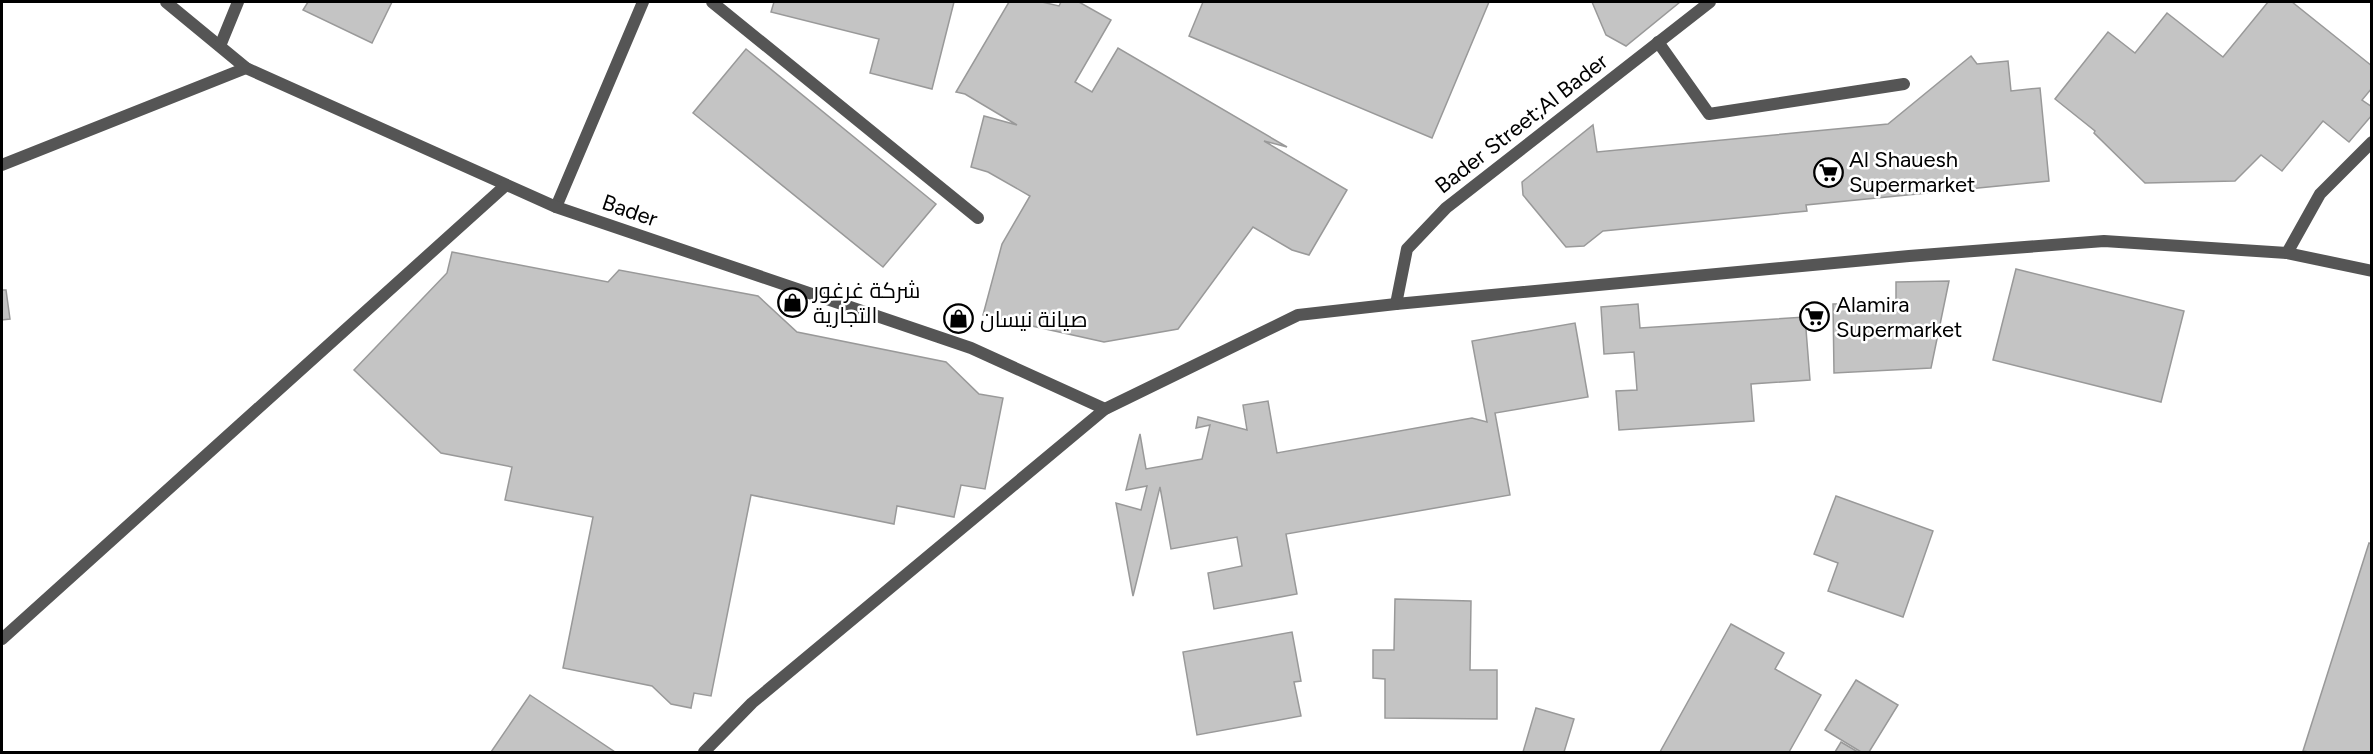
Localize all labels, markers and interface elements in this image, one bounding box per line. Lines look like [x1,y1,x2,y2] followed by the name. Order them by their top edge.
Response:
[1430,47,1614,199] street label: Bader Street;Al Bader
[1849,146,1975,198] place label: Al Shauesh Supermarket
[1812,156,1844,188] supermarket icon: Al Shauesh Supermarket
[598,188,662,233] street label: Bader
[811,277,920,329] place label: شركة غرغور التجارية
[776,287,808,319] shop icon: شركة غرغور التجارية
[1836,291,1962,343] place label: Alamira Supermarket
[1799,301,1831,333] supermarket icon: Alamira Supermarket
[943,303,975,335] shop icon: صيانة نيسان
[980,306,1087,333] place label: صيانة نيسان

